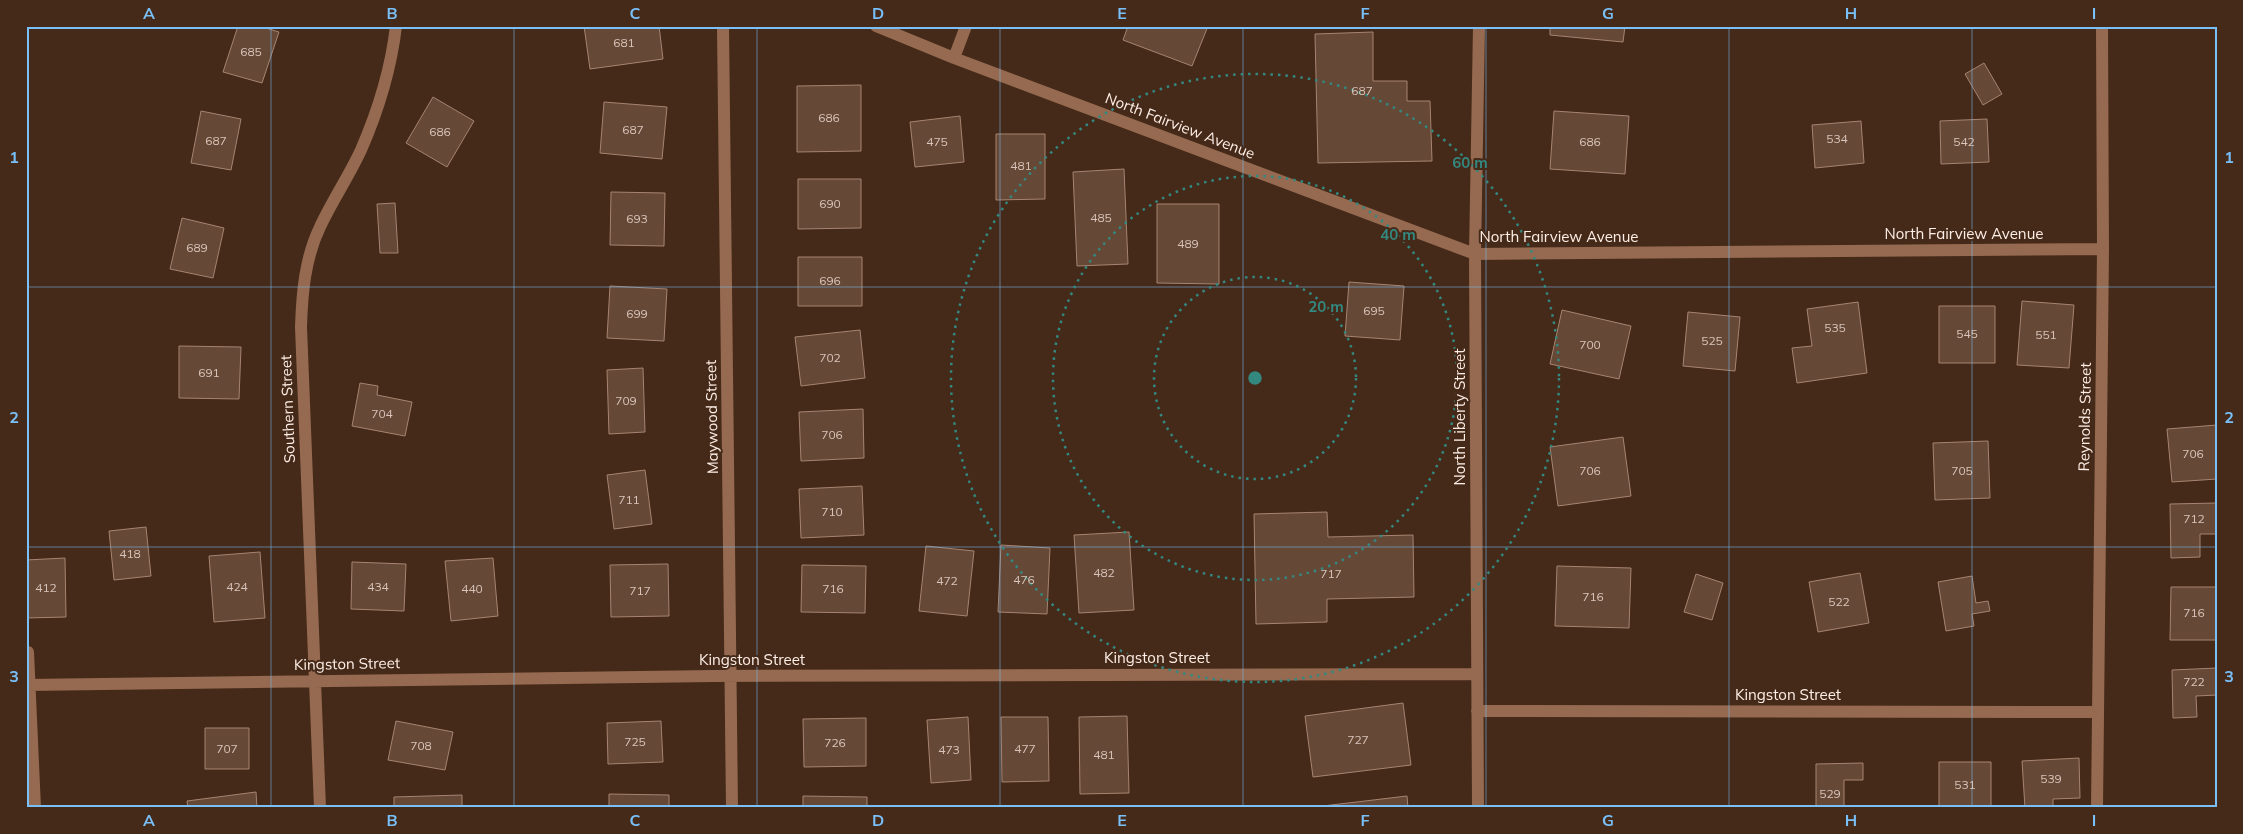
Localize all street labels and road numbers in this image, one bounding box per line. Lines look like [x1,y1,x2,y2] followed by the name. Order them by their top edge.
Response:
[1103,88,1258,163] street label: North Fairview Avenue
[1885,224,2043,243] street label: North Fairview Avenue
[1480,227,1638,246] street label: North Fairview Avenue
[1450,348,1469,486] street label: North Liberty Street
[276,355,299,464] street label: Southern Street
[701,360,722,474] street label: Maywood Street
[2074,362,2095,472] street label: Reynolds Street
[1104,648,1210,667] street label: Kingston Street
[699,650,805,669] street label: Kingston Street
[294,653,400,674] street label: Kingston Street
[1735,685,1841,704] street label: Kingston Street

